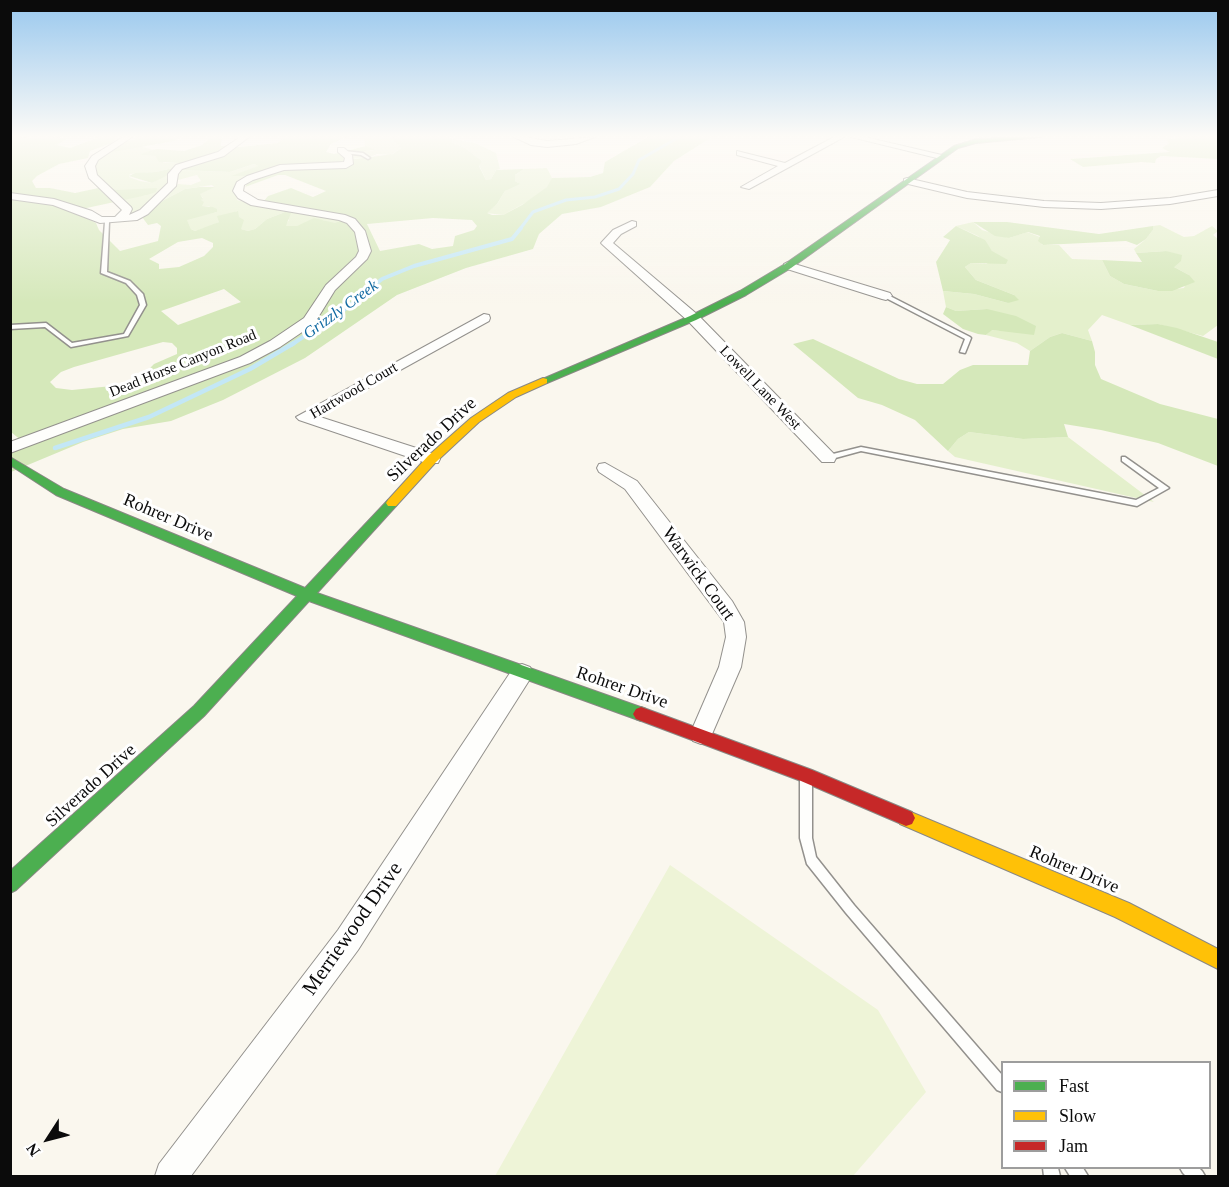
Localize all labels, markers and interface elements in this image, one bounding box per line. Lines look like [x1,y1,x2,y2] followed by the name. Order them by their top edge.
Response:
[300,276,382,344] water label: Grizzly Creek
[107,326,259,402] street label: Dead Horse Canyon Road
[715,342,805,434] street label: Lowell Lane West
[307,359,401,423] street label: Hartwood Court
[383,393,481,487] street label: Silverado Drive
[120,489,216,547] street label: Rohrer Drive
[657,523,739,625] street label: Warwick Court
[573,662,671,714] street label: Rohrer Drive
[41,740,141,832] street label: Silverado Drive
[1026,841,1122,899] street label: Rohrer Drive
[298,858,408,1000] street label: Merriewood Drive
[1001,1061,1211,1169] legend
[1059,1076,1089,1096] text: Fast
[1059,1106,1096,1126] text: Slow
[18,1109,78,1169] north arrow
[1059,1136,1088,1156] text: Jam
[23,1140,43,1160] text: N

